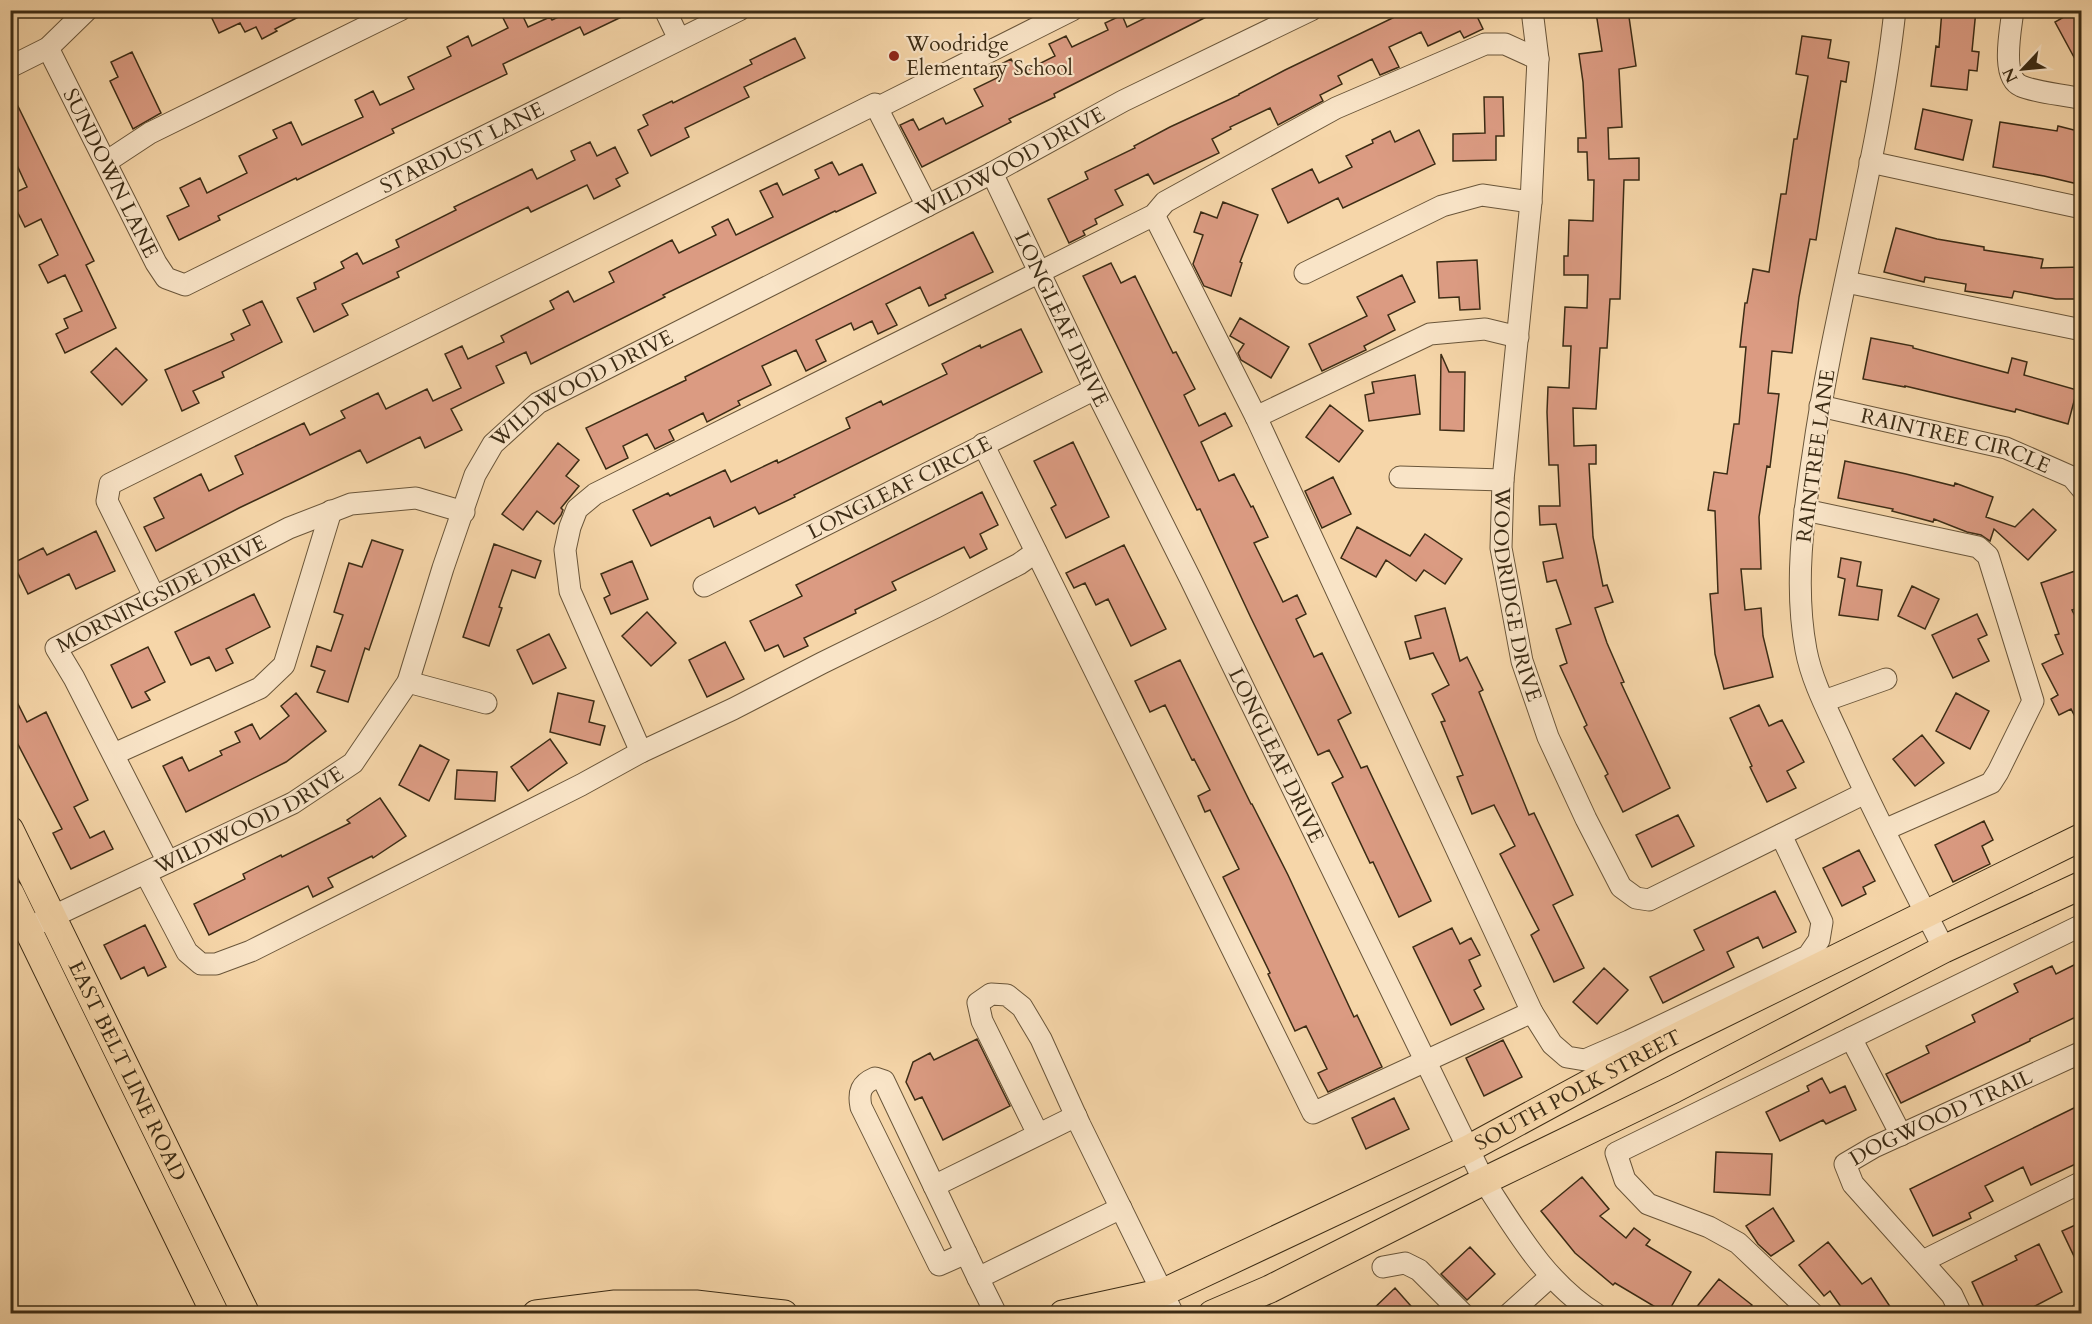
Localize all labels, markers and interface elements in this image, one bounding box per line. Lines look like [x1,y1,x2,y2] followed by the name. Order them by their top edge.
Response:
[905,30,1073,83] place label: Woodridge Elementary School
[1993,39,2053,99] north arrow
[887,49,901,63] marker: Woodridge Elementary School
[1997,64,2023,86] text: N
[56,83,166,263] street label: SUNDOWN LANE
[375,95,549,201] street label: STARDUST LANE
[911,99,1110,224] street label: WILDWOOD DRIVE
[1008,227,1116,412] street label: LONGLEAF DRIVE
[483,322,678,455] street label: WILDWOOD DRIVE
[1789,367,1843,544] street label: RAINTREE LANE
[1858,401,2055,480] street label: RAINTREE CIRCLE
[802,429,997,546] street label: LONGLEAF CIRCLE
[1486,486,1549,705] street label: WOODRIDGE DRIVE
[51,528,271,660] street label: MORNINGSIDE DRIVE
[1222,663,1331,847] street label: LONGLEAF DRIVE
[149,759,349,881] street label: WILDWOOD DRIVE
[61,956,193,1186] street label: EAST BELT LINE ROAD
[1469,1022,1686,1157] street label: SOUTH POLK STREET
[1844,1062,2037,1173] street label: DOGWOOD TRAIL

